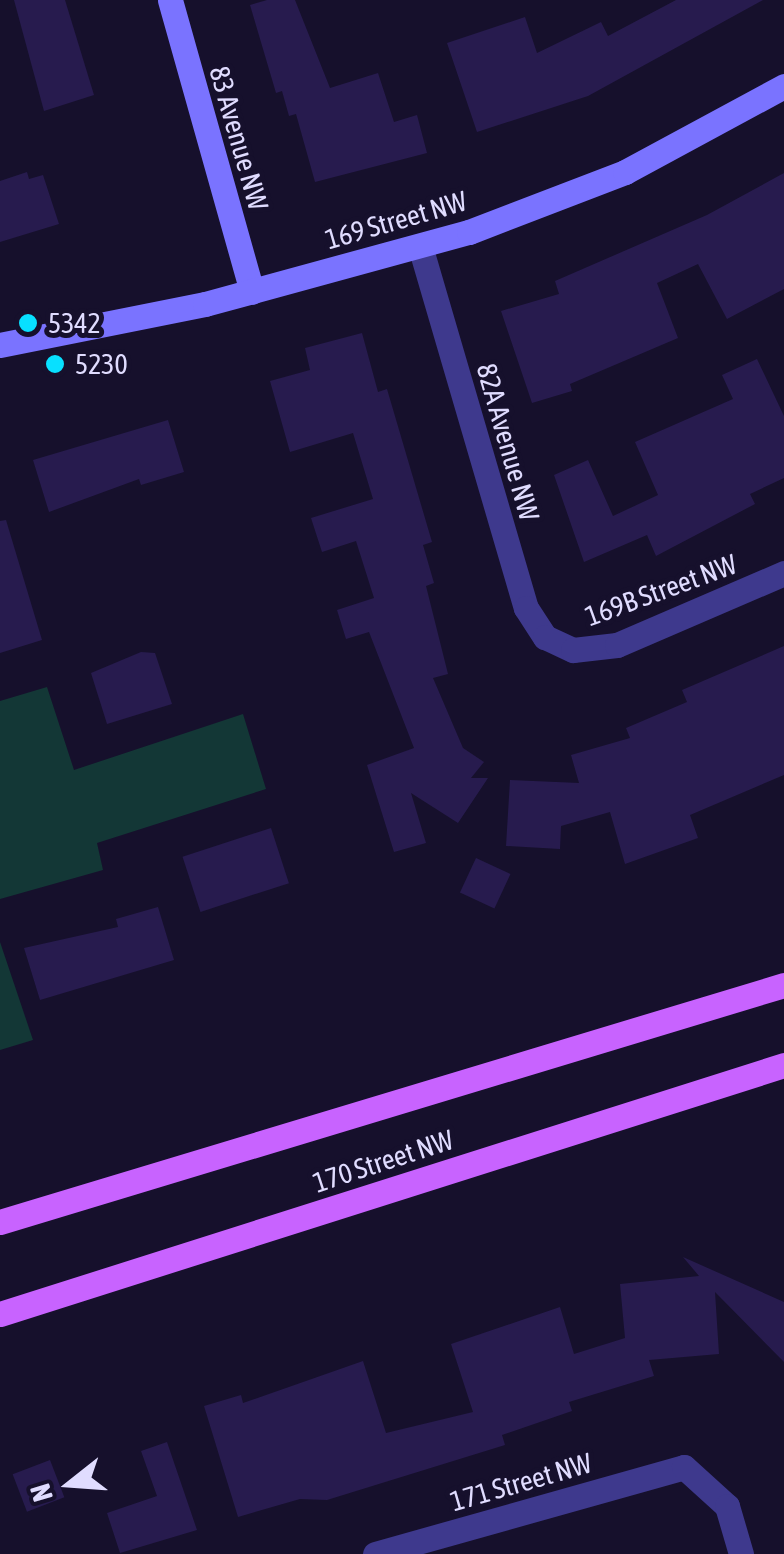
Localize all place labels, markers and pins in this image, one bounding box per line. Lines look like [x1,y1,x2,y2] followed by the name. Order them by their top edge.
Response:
[48,306,101,340] place label: 5342
[17,312,39,334] marker: 5342
[75,347,128,381] place label: 5230
[44,353,66,375] marker: 5230

